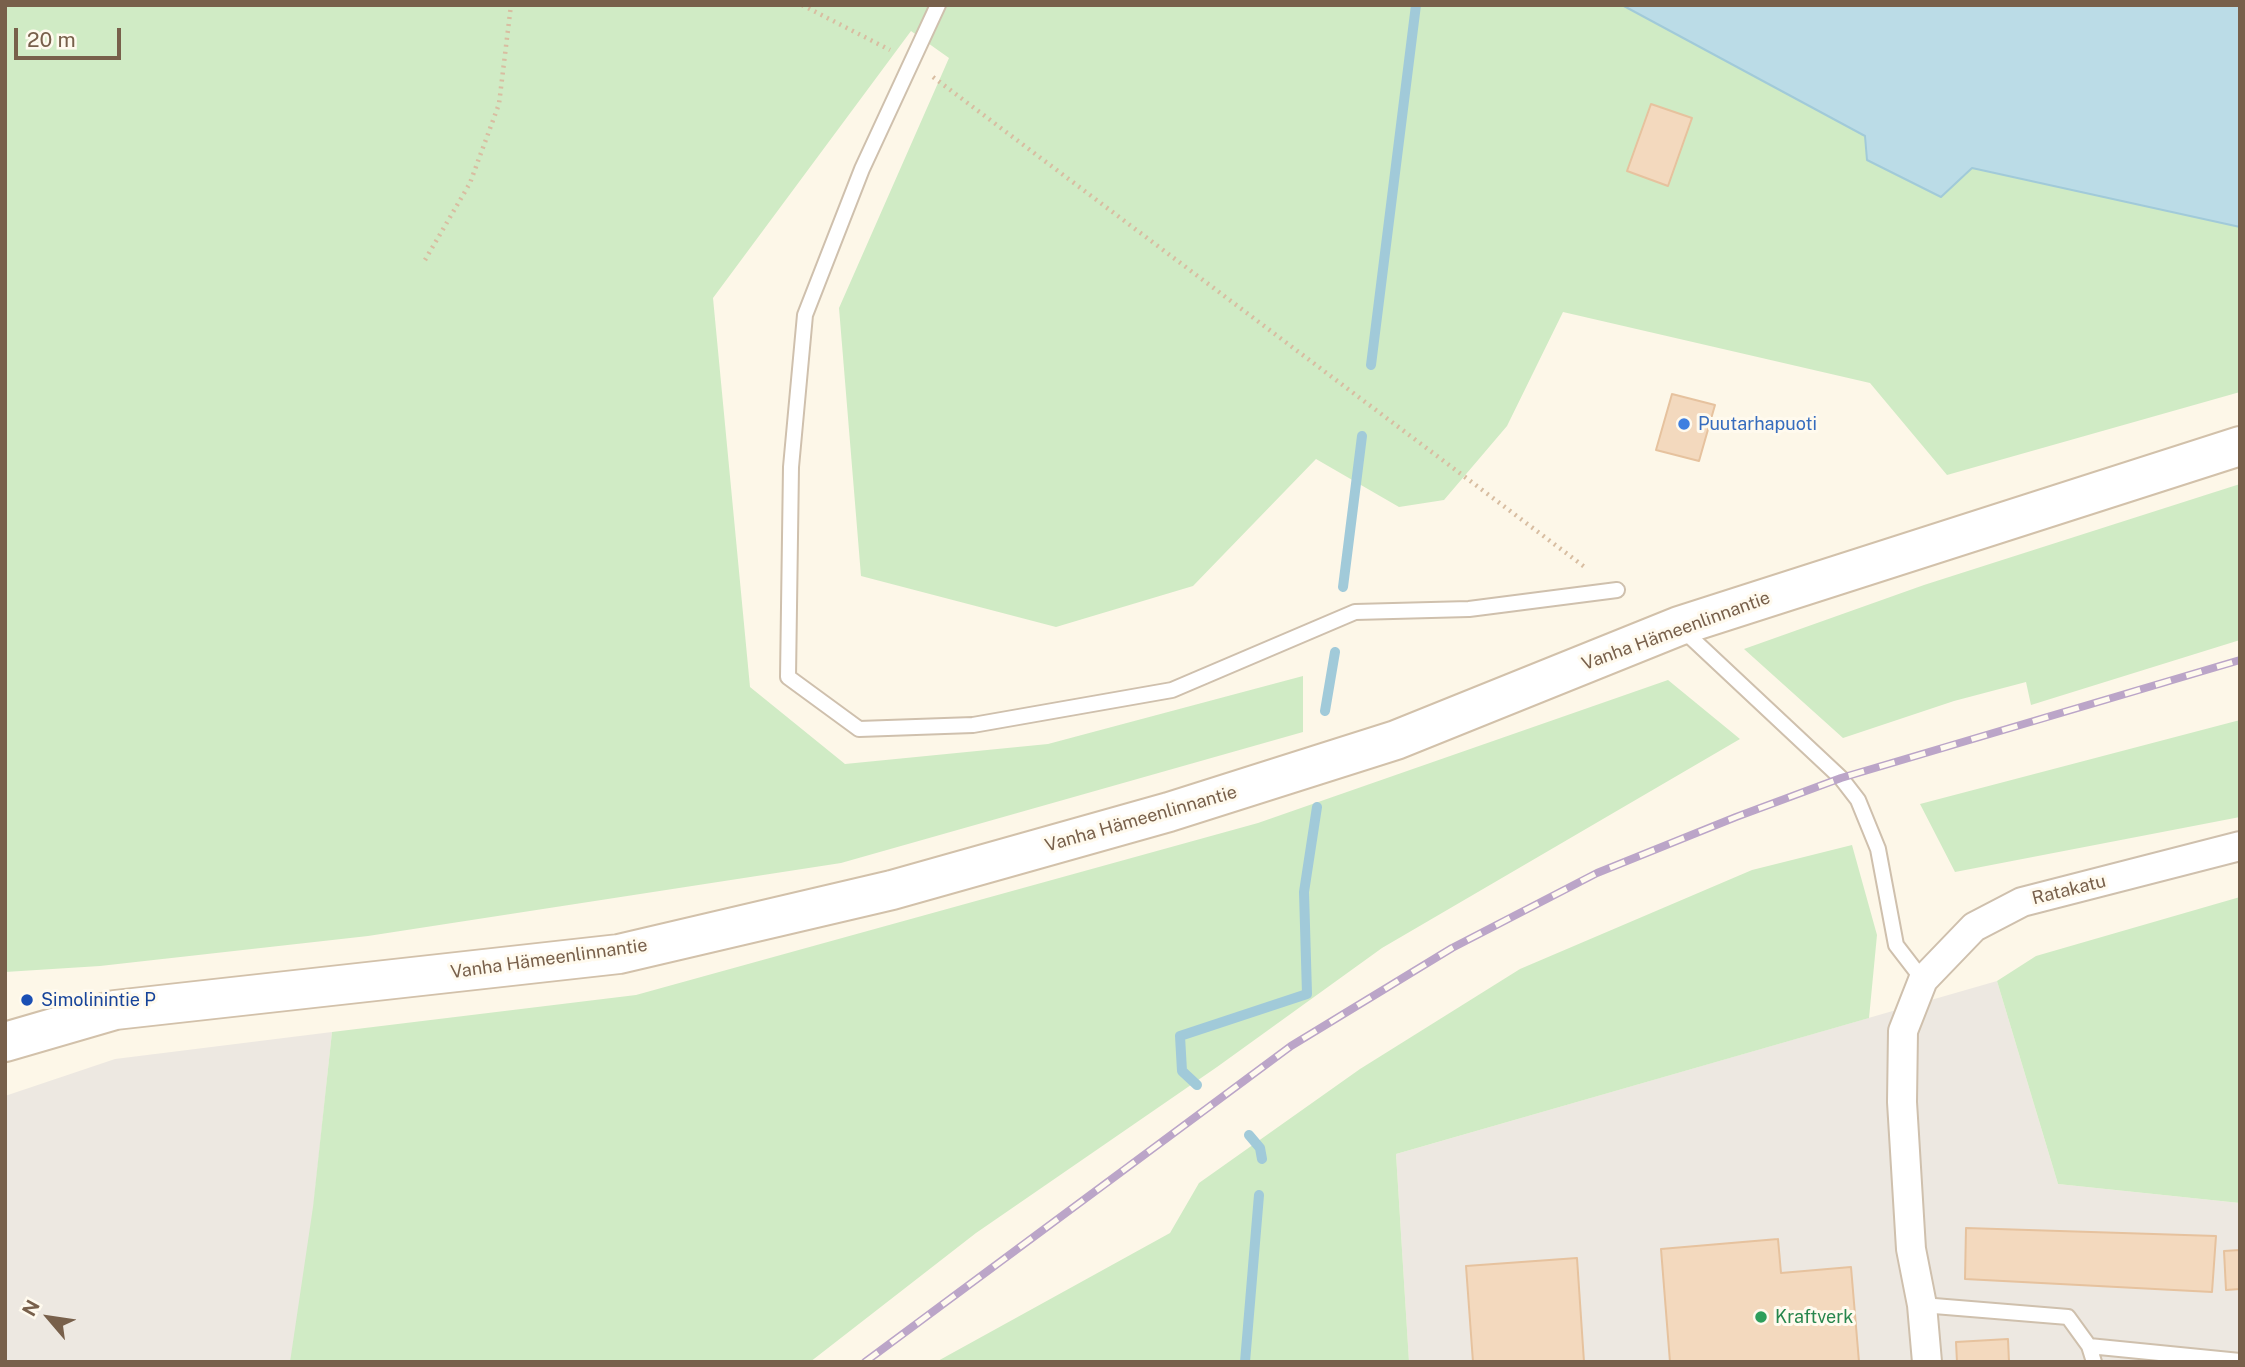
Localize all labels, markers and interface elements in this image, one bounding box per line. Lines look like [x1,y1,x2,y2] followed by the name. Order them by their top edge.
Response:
[18,14,124,58] scale bar
[27,27,76,52] text: 20 m
[1698,413,1817,435] place label: Puutarhapuoti
[1676,416,1692,432] marker: Puutarhapuoti
[1579,587,1773,675] street label: Vanha Hämeenlinnantie
[1043,781,1239,857] street label: Vanha Hämeenlinnantie
[2030,870,2108,910] street label: Ratakatu
[449,934,649,984] street label: Vanha Hämeenlinnantie
[41,989,156,1011] place label: Simolinintie P
[19,992,35,1008] marker: Simolinintie P
[14,1283,84,1353] north arrow
[17,1296,44,1320] text: N
[1775,1306,1853,1328] place label: Kraftverk
[1753,1309,1769,1325] marker: Kraftverk

